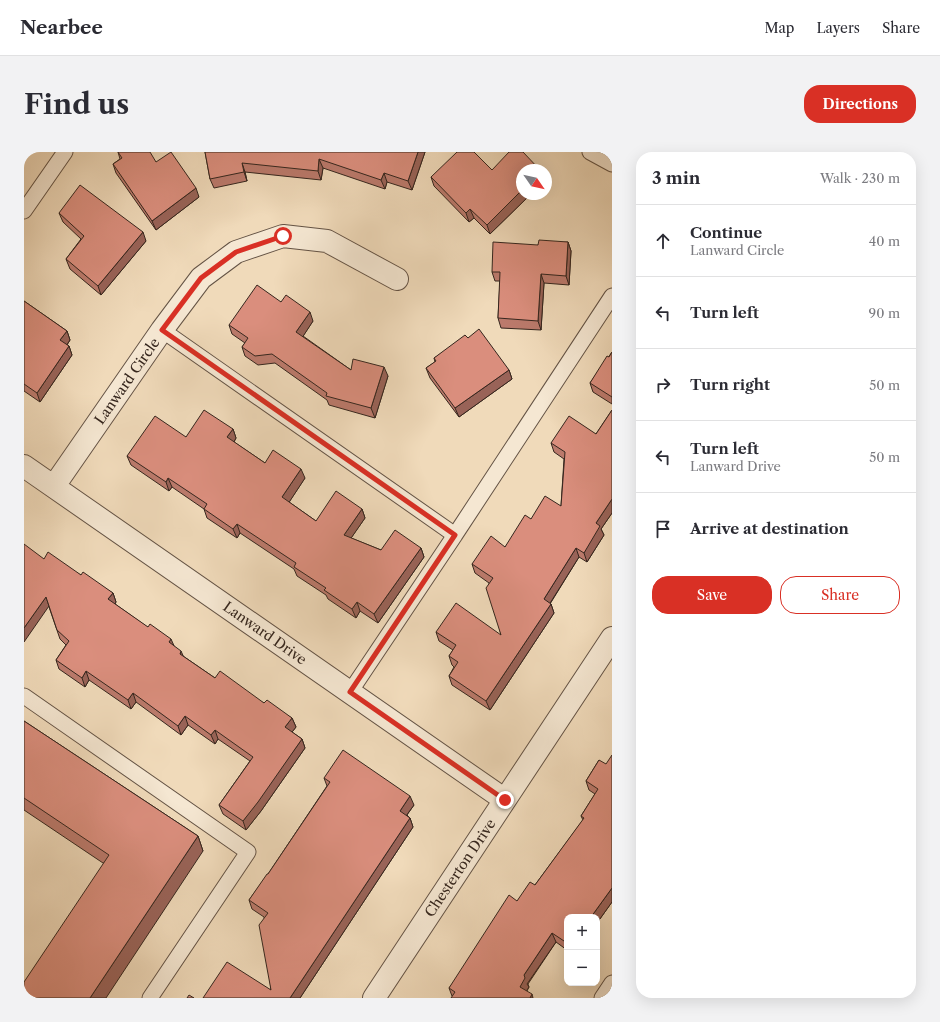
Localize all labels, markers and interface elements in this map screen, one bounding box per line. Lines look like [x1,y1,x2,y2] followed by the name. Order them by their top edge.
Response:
[20,16,103,39] text: Nearbee
[764,19,794,37] text: Map
[816,19,860,37] text: Layers
[882,19,920,37] text: Share
[804,85,916,123] button: Directions
[24,87,129,121] text: Find us
[516,164,552,200] north arrow
[652,168,701,188] text: 3 min
[820,170,900,186] text: Walk · 230 m
[690,223,762,242] text: Continue
[274,227,292,245] route start
[652,230,674,252] icon: ahead
[869,233,900,249] text: 40 m
[690,242,784,258] text: Lanward Circle
[652,302,674,324] icon: left
[690,303,759,322] text: Turn left
[869,305,900,321] text: 90 m
[90,334,164,428] street label: Lanward Circle
[652,374,674,396] icon: right
[690,375,770,394] text: Turn right
[869,377,900,393] text: 50 m
[690,439,759,458] text: Turn left
[652,446,674,468] icon: left
[869,449,900,465] text: 50 m
[690,458,781,474] text: Lanward Drive
[652,518,674,540] icon: arrive
[690,519,849,538] text: Arrive at destination
[652,576,772,614] button: Save
[780,576,900,614] button: Share
[220,598,310,669] street label: Lanward Drive
[496,791,514,809] route end
[421,815,500,920] street label: Chesterton Drive
[564,914,600,986] map controls
[564,914,600,950] button: +
[564,950,600,986] button: −

